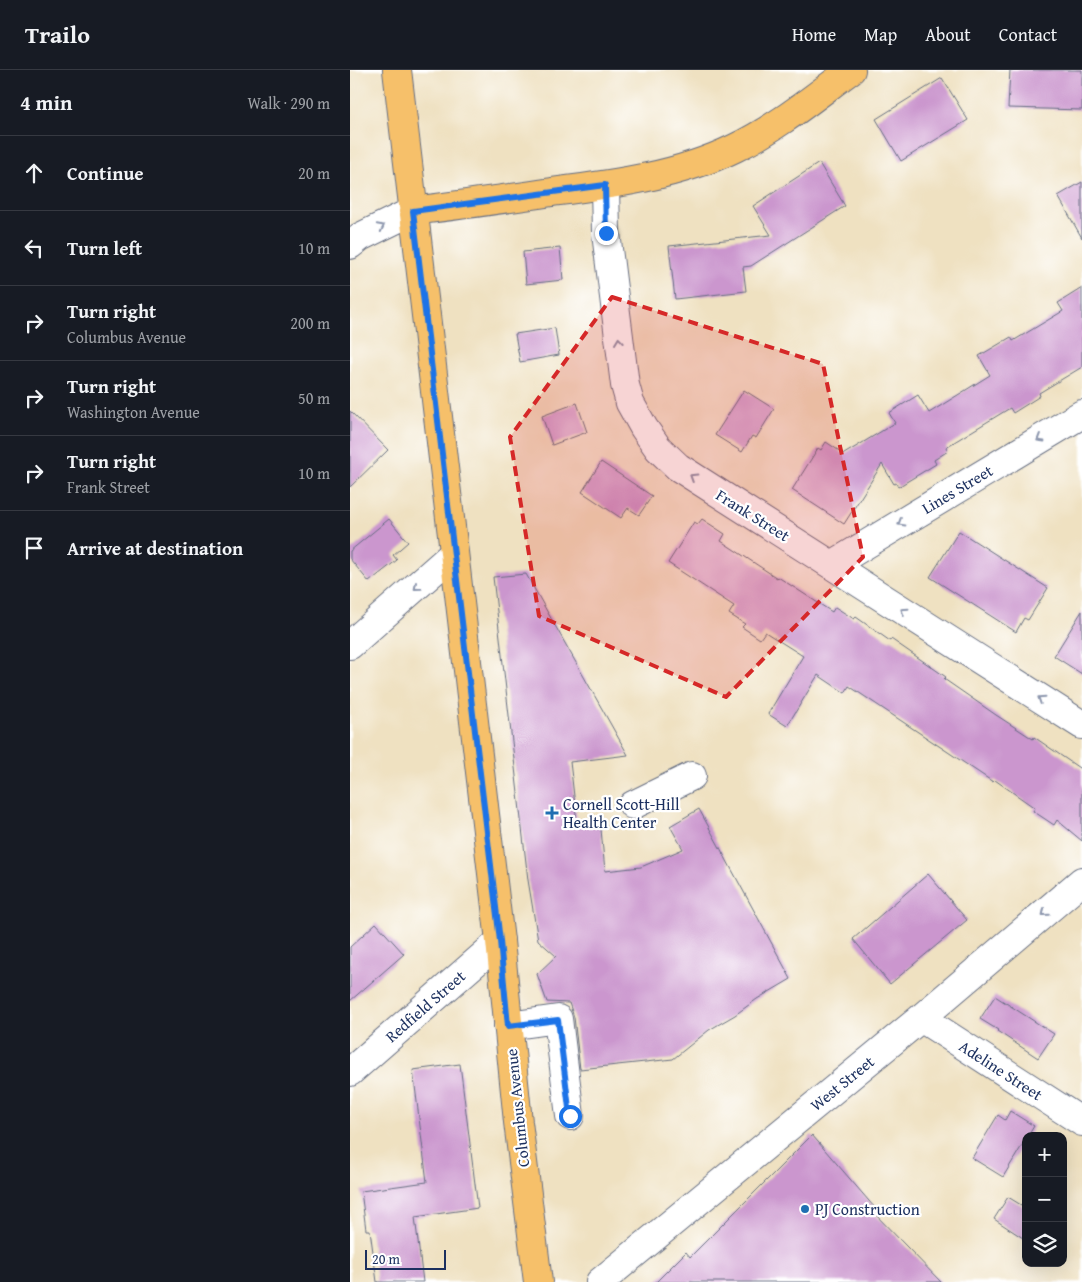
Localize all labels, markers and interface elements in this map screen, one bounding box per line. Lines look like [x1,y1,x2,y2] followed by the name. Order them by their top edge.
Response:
[25,17,90,52] text: Trailo
[792,21,836,48] text: Home
[864,21,897,48] text: Map
[925,21,971,48] text: About
[999,21,1057,48] text: Contact
[20,87,72,118] text: 4 min
[247,91,330,115] text: Walk · 290 m
[20,159,48,187] icon: ahead
[67,159,144,187] text: Continue
[298,161,330,185] text: 20 m
[595,222,618,245] route end
[376,223,385,233] one-way arrow
[20,234,48,262] icon: left
[67,234,142,262] text: Turn left
[298,236,330,260] text: 10 m
[67,297,156,325] text: Turn right
[20,309,48,337] icon: right
[290,311,330,335] text: 200 m
[67,325,186,349] text: Columbus Avenue
[614,336,625,344] one-way arrow
[67,372,156,400] text: Turn right
[20,384,48,412] icon: right
[298,386,330,410] text: 50 m
[67,400,200,424] text: Washington Avenue
[1037,433,1046,443] one-way arrow
[67,447,156,475] text: Turn right
[917,458,997,520] street label: Lines Street
[20,459,48,487] icon: right
[298,461,330,485] text: 10 m
[690,473,699,483] one-way arrow
[67,475,150,499] text: Frank Street
[711,483,795,547] street label: Frank Street
[898,517,907,527] one-way arrow
[20,534,48,562] icon: arrive
[67,534,243,562] text: Arrive at destination
[413,581,422,590] one-way arrow
[901,608,910,617] one-way arrow
[1037,696,1047,705] one-way arrow
[563,792,680,834] place label: Cornell Scott-Hill Health Center
[545,806,559,820] marker: Cornell Scott-Hill Health Center
[1042,907,1051,915] one-way arrow
[380,964,471,1048] street label: Redfield Street
[955,1034,1048,1106] street label: Adeline Street
[499,1048,535,1168] street label: Columbus Avenue
[805,1049,880,1116] street label: West Street
[559,1105,582,1128] route start
[1022,1132,1067,1267] map controls
[1022,1132,1067,1177] button: +
[1022,1177,1067,1222] button: −
[815,1197,920,1221] place label: PJ Construction
[799,1203,811,1215] marker: PJ Construction
[1022,1222,1067,1267] button: layers
[365,1247,446,1270] scale bar
[372,1249,400,1269] text: 20 m

